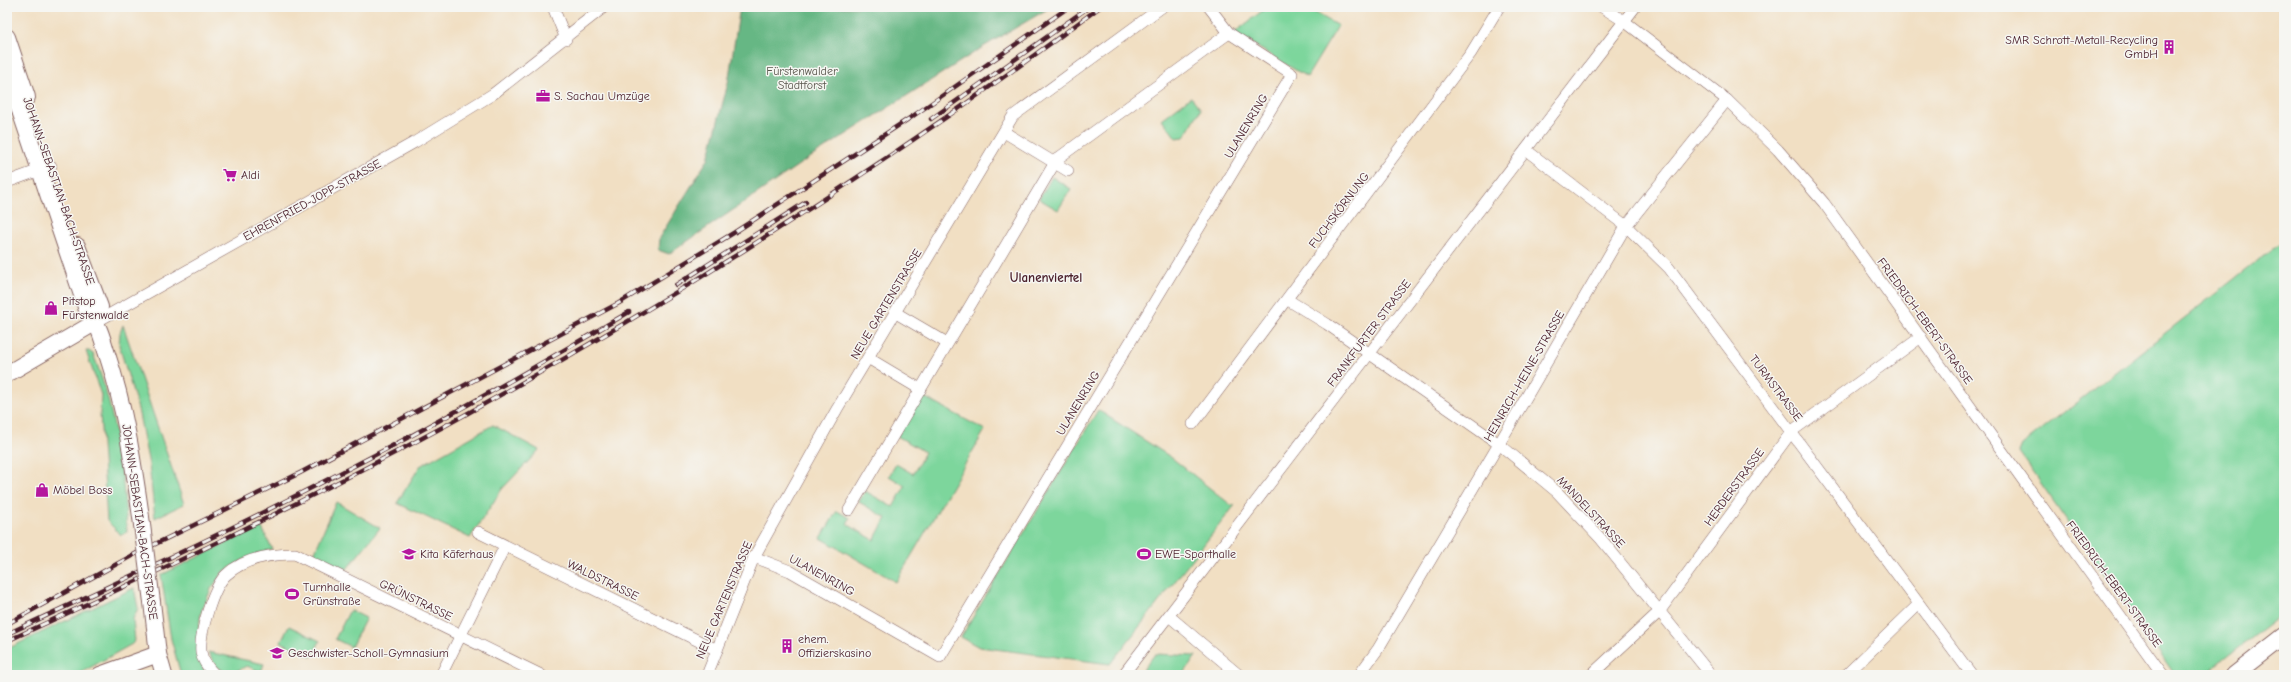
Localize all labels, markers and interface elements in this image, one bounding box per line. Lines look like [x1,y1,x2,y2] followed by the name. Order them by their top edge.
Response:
[2005,33,2158,61] place label: SMR Schrott-Metall-Recycling GmbH
[2161,39,2177,55] building icon: SMR Schrott-Metall-Recycling GmbH
[766,64,838,92] park label: Fürstenwalder Stadtforst
[535,88,551,104] office icon: S. Sachau Umzüge
[554,89,650,103] place label: S. Sachau Umzüge
[1221,91,1271,161] street label: ULANENRING
[20,95,98,287] street label: JOHANN-SEBASTIAN-BACH-STRASSE
[241,156,383,244] street label: EHRENFRIED-JOPP-STRASSE
[222,167,238,183] supermarket icon: Aldi
[241,168,260,182] place label: Aldi
[1306,169,1372,251] street label: FUCHSKÖRNUNG
[847,246,925,362] street label: NEUE GARTENSTRASSE
[1874,255,1976,387] street label: FRIEDRICH-EBERT-STRASSE
[1010,270,1082,285] district label: Ulanenviertel
[1324,277,1414,389] street label: FRANKFURTER STRASSE
[62,294,129,322] place label: Pitstop Fürstenwalde
[43,300,59,316] shop icon: Pitstop Fürstenwalde
[1481,308,1567,444] street label: HEINRICH-HEINE-STRASSE
[1747,352,1805,424] street label: TURMSTRASSE
[1053,368,1103,438] street label: ULANENRING
[119,423,161,621] street label: JOHANN-SEBASTIAN-BACH-STRASSE
[1701,445,1767,529] street label: HERDERSTRASSE
[1554,473,1628,551] street label: MANDELSTRASSE
[34,482,50,498] shop icon: Möbel Boss
[53,483,112,497] place label: Möbel Boss
[2063,518,2165,650] street label: FRIEDRICH-EBERT-STRASSE
[693,539,755,661] street label: NEUE GARTENSTRASSE
[401,546,417,562] school or university icon: Kita Käferhaus
[1136,546,1152,562] sports icon: EWE-Sporthalle
[420,547,493,561] place label: Kita Käferhaus
[1155,547,1236,561] place label: EWE-Sporthalle
[787,551,858,599] street label: ULANENRING
[565,557,641,603] street label: WALDSTRASSE
[377,576,455,624] street label: GRÜNSTRASSE
[303,580,361,608] place label: Turnhalle Grünstraße
[284,586,300,602] sports icon: Turnhalle Grünstraße
[798,632,871,660] place label: ehem. Offizierskasino
[779,638,795,654] building icon: ehem. Offizierskasino
[269,645,285,661] school or university icon: Geschwister-Scholl-Gymnasium
[288,646,449,660] place label: Geschwister-Scholl-Gymnasium

